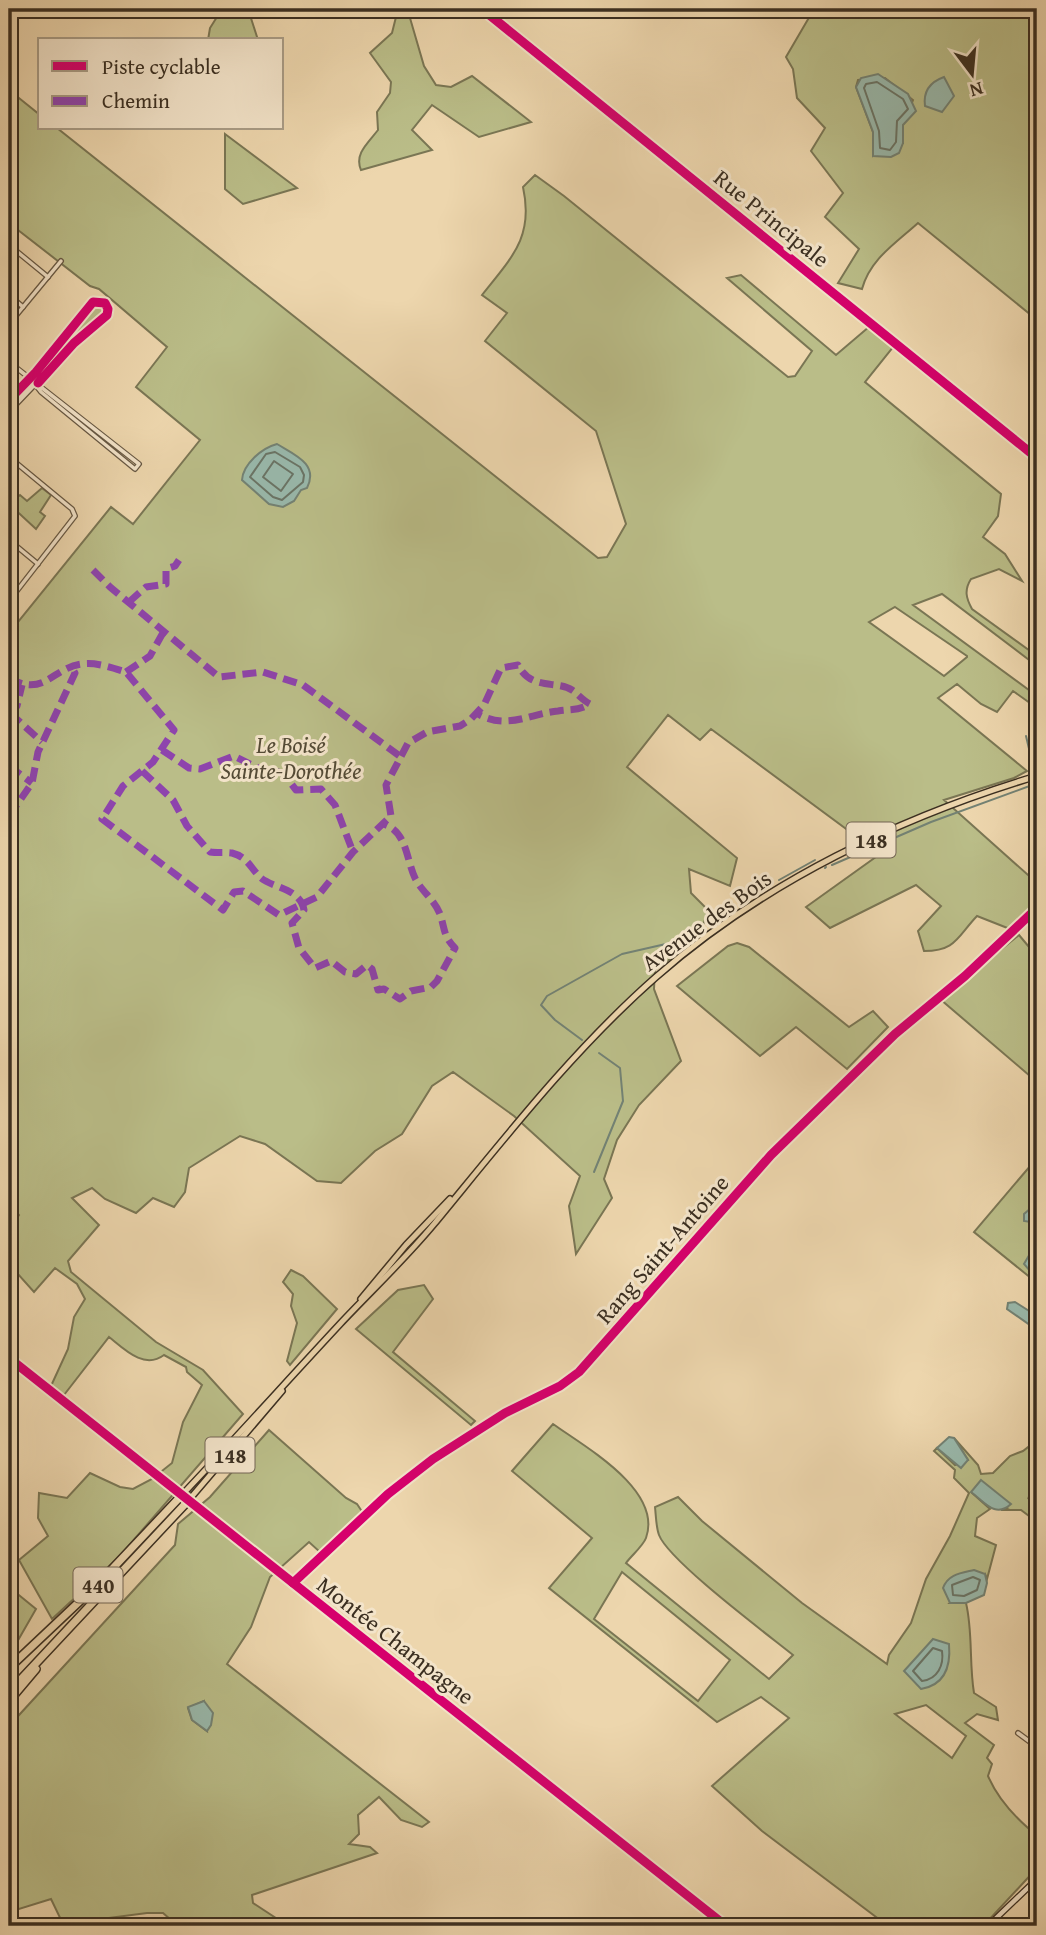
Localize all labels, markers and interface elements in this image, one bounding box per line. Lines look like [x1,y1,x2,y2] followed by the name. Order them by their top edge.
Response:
[38,38,284,130] legend
[937,38,1007,108] north arrow
[102,51,221,82] text: Piste cyclable
[966,75,987,106] text: N
[102,85,170,116] text: Chemin
[707,161,837,275] street label: Rue Principale
[221,728,361,787] park label: Le Boisé Sainte-Dorothée
[846,822,896,858] road number: 148
[634,862,778,978] street label: Avenue des Bois
[588,1167,736,1331] street label: Rang Saint-Antoine
[205,1438,254,1472] road number: 148
[74,1568,122,1602] road number: 440
[310,1568,482,1712] street label: Montée Champagne

